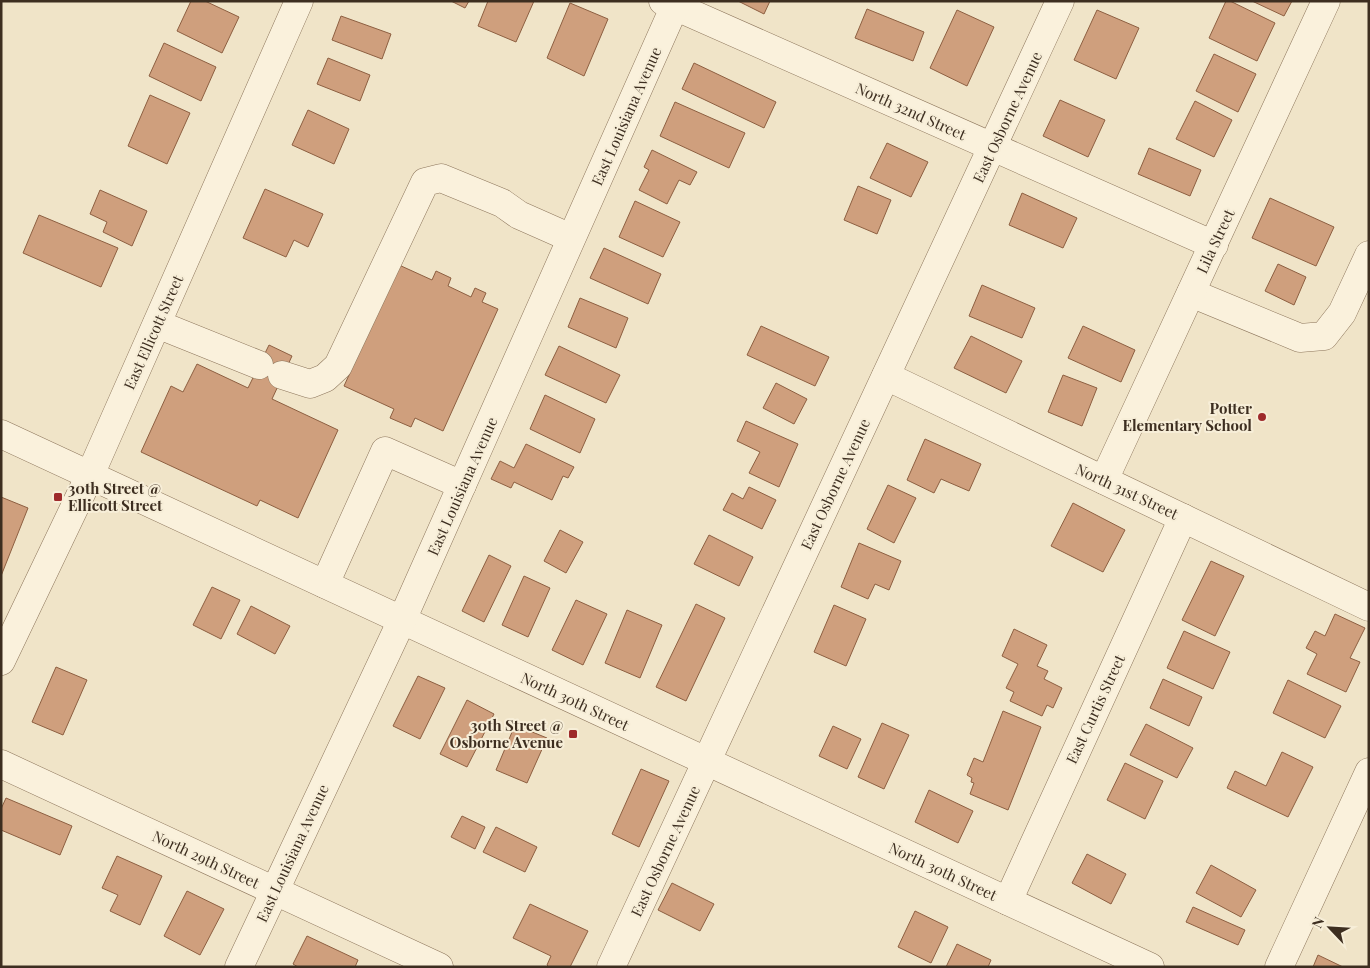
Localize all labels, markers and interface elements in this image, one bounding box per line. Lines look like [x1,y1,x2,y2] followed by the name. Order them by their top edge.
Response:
[586,44,666,188] street label: East Louisiana Avenue
[968,48,1046,186] street label: East Osborne Avenue
[853,78,970,145] street label: North 32nd Street
[1191,205,1239,276] street label: Lila Street
[119,271,188,392] street label: East Ellicott Street
[1123,398,1252,435] place label: Potter Elementary School
[1256,411,1268,423] marker: Potter Elementary School
[422,414,502,558] street label: East Louisiana Avenue
[796,415,874,553] street label: East Osborne Avenue
[1072,458,1182,524] street label: North 31st Street
[68,478,163,515] place label: 30th Street @ Ellicott Street
[52,491,64,503] marker: 30th Street @ Ellicott Street
[1061,651,1129,767] street label: East Curtis Street
[518,667,633,735] street label: North 30th Street
[450,715,563,752] place label: 30th Street @ Osborne Avenue
[567,728,579,740] marker: 30th Street @ Osborne Avenue
[251,781,333,925] street label: East Louisiana Avenue
[626,782,704,920] street label: East Osborne Avenue
[149,825,263,893] street label: North 29th Street
[886,837,1001,905] street label: North 30th Street
[1305,903,1355,953] north arrow
[1307,914,1329,931] text: N

